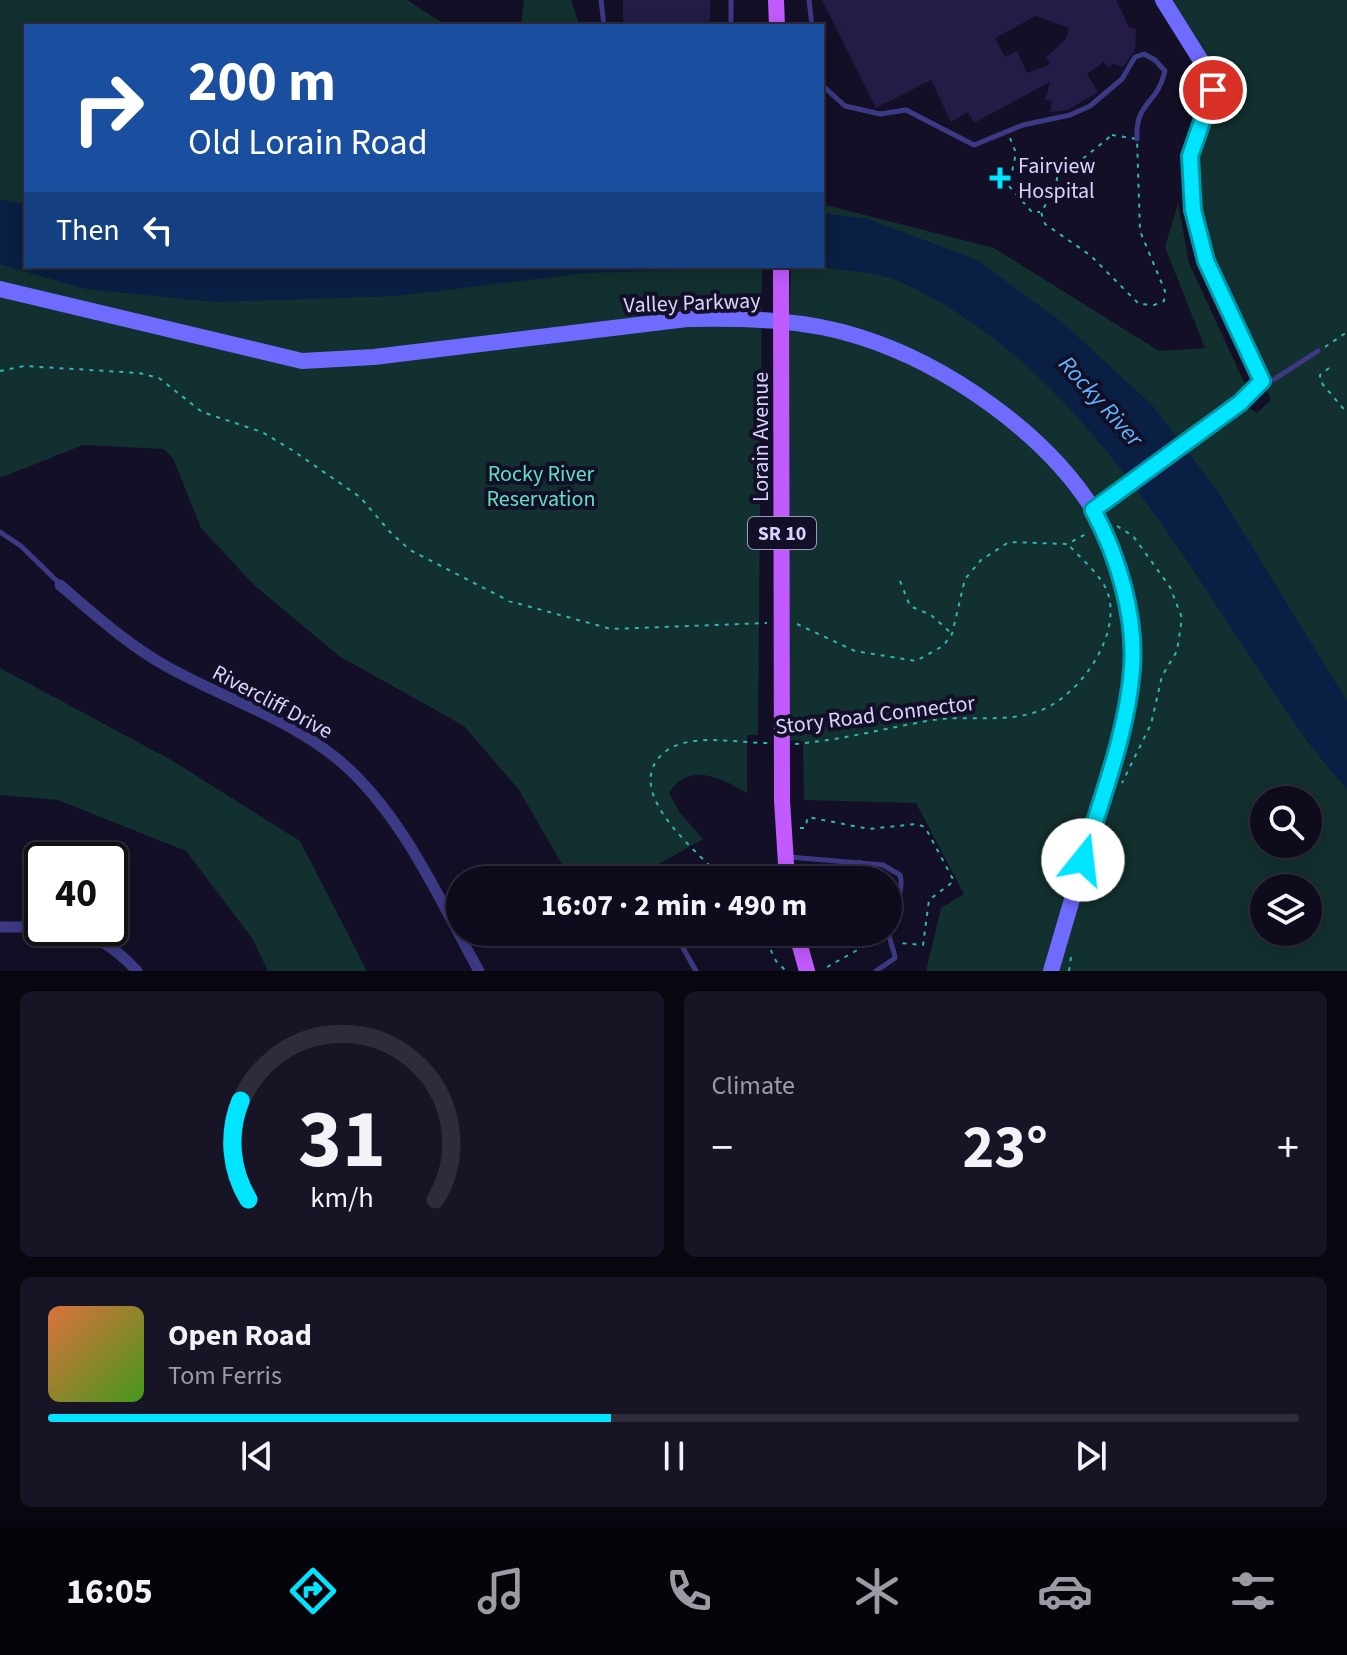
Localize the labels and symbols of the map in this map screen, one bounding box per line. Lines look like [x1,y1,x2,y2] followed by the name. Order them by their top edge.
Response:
[1179,56,1247,124] pin
[1018,150,1096,207] place label: Fairview Hospital
[989,167,1011,189] marker: Fairview Hospital
[623,285,762,321] street label: Valley Parkway
[1050,348,1152,456] water label: Rocky River
[745,372,777,502] street label: Lorain Avenue
[487,458,595,515] park label: Rocky River Reservation
[748,517,816,549] road number: SR 10
[207,657,339,747] street label: Rivercliff Drive
[774,687,977,743] street label: Story Road Connector
[1041,818,1125,902] position arrow
[24,842,128,946] speed limit sign: 40

